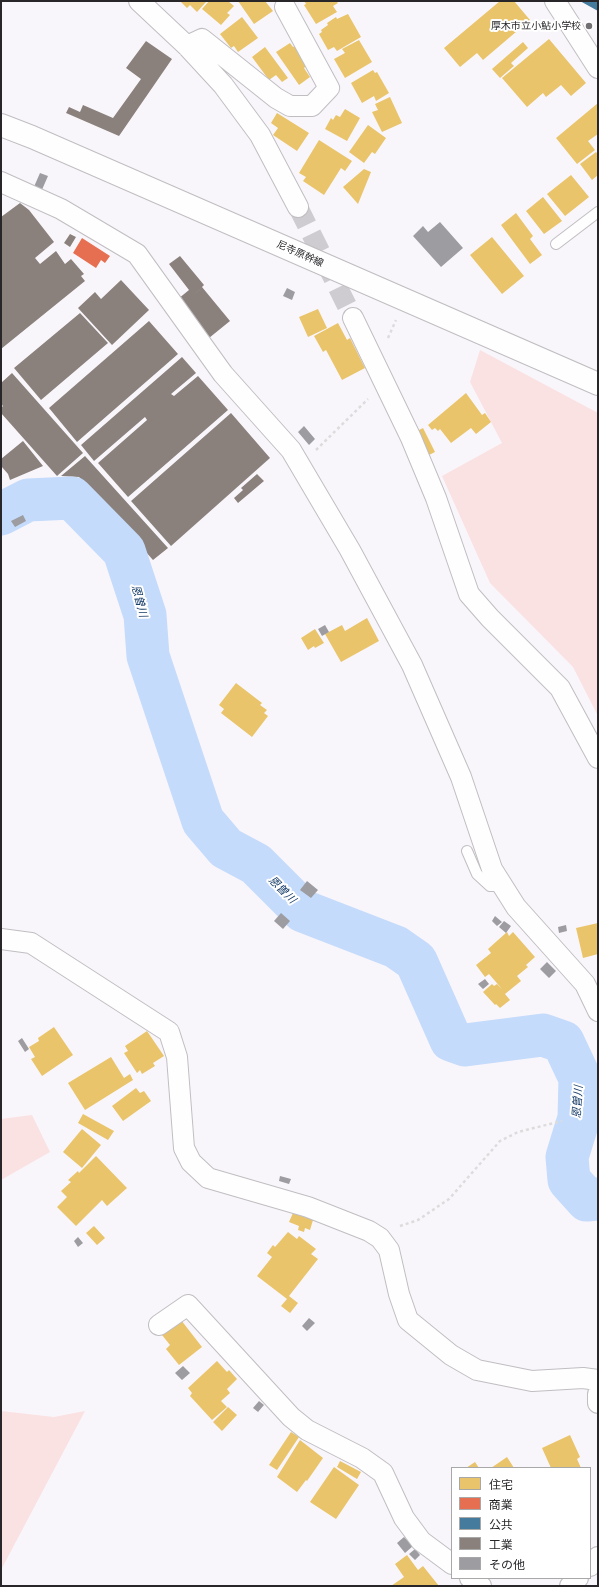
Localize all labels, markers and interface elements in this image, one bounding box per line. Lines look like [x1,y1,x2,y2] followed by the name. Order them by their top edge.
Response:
[491,20,581,32] place label: 厚木市立小鮎小学校
[584,21,594,31] marker: 厚木市立小鮎小学校
[275,238,325,270] street label: 尼寺原幹線
[128,583,150,619] water label: 恩曽川
[266,874,298,906] water label: 恩曽川
[570,1085,586,1119] water label: 恩曽川
[451,1467,591,1579] legend
[489,1477,513,1492] text: 住宅
[489,1497,513,1512] text: 商業
[489,1517,513,1532] text: 公共
[489,1537,513,1552] text: 工業
[489,1557,525,1572] text: その他

